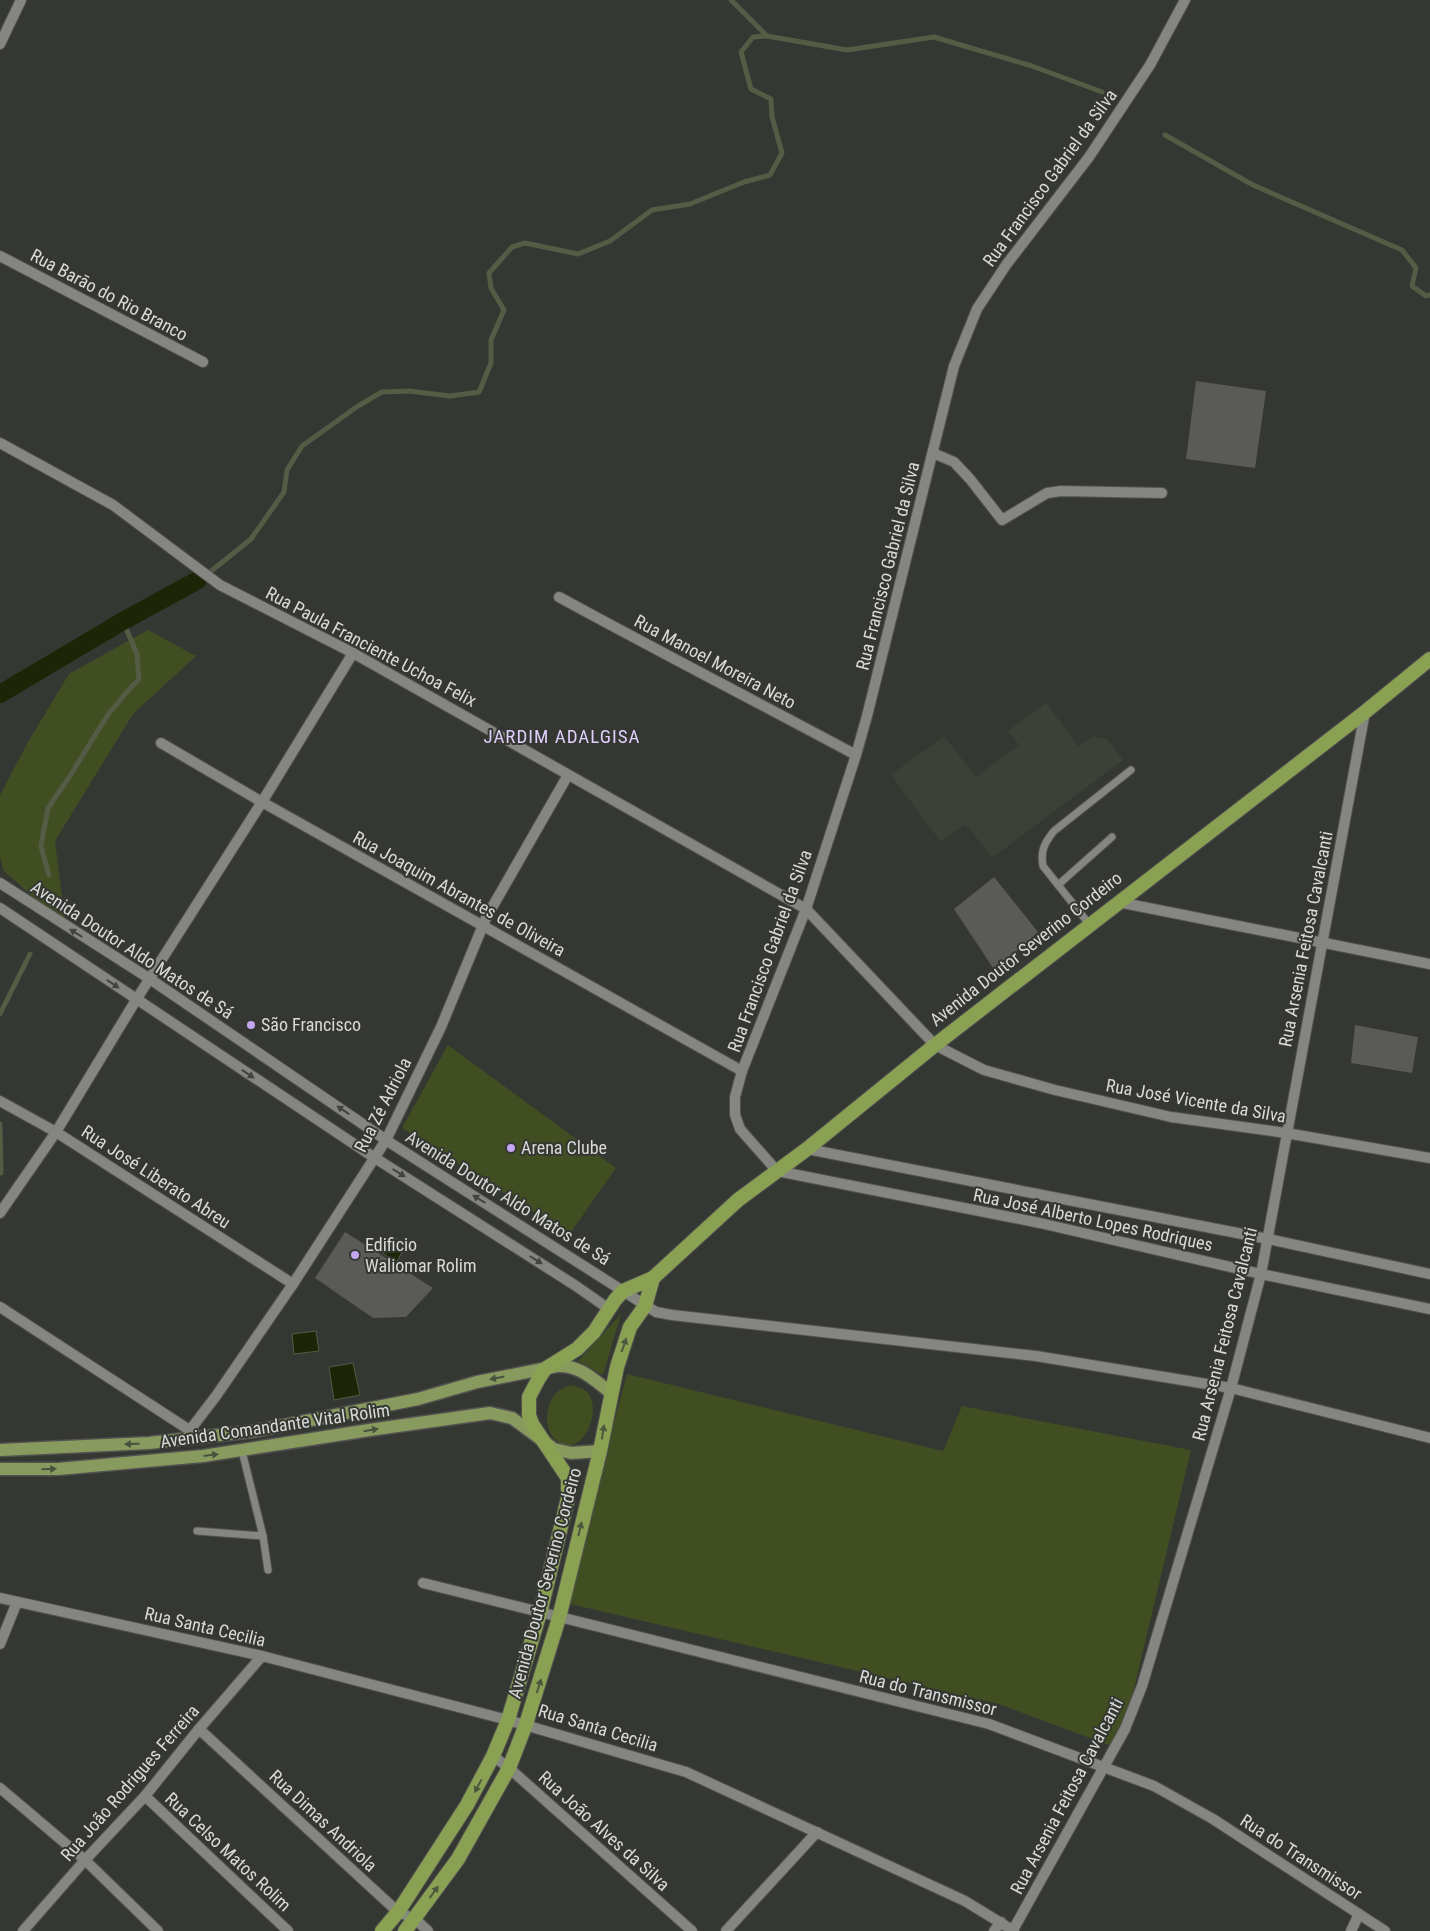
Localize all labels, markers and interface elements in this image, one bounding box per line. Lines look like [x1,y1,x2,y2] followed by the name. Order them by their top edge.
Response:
[978,85,1121,270] street label: Rua Francisco Gabriel da Silva
[27,244,191,345] street label: Rua Barāo do Rio Branco
[851,460,924,672] street label: Rua Francisco Gabriel da Silva
[262,582,480,711] street label: Rua Paula Franciente Uchoa Felix
[631,610,800,713] street label: Rua Manoel Moreira Neto
[483,725,641,748] district label: JARDIM ADALGISA
[350,826,569,961] street label: Rua Joaquim Abrantes de Oliveira
[1274,829,1337,1049] street label: Rua Arsenia Feitosa Cavalcanti
[723,847,816,1055] street label: Rua Francisco Gabriel da Silva
[925,867,1126,1030] street label: Avenida Doutor Severino Cordeiro
[27,876,237,1023] street label: Avenida Doutor Aldo Matos de Sá
[70,929,83,938] one-way arrow
[106,979,120,989] one-way arrow
[261,1014,361,1035] place label: São Francisco
[245,1019,257,1031] marker: São Francisco
[350,1054,415,1156] street label: Rua Zé Adriola
[242,1069,255,1079] one-way arrow
[1104,1074,1288,1127] street label: Rua José Vicente da Silva
[336,1106,350,1115] one-way arrow
[78,1121,235,1233] street label: Rua José Liberato Abreu
[402,1126,614,1269] street label: Avenida Doutor Aldo Matos de Sá
[521,1137,607,1158] place label: Arena Clube
[505,1142,517,1154] marker: Arena Clube
[392,1169,405,1178] one-way arrow
[971,1184,1215,1255] street label: Rua José Alberto Lopes Rodriques
[472,1194,486,1204] one-way arrow
[1188,1225,1261,1443] street label: Rua Arsenia Feitosa Cavalcanti
[365,1234,477,1276] place label: Edificio Waliomar Rolim
[349,1249,361,1261] marker: Edificio Waliomar Rolim
[529,1256,543,1265] one-way arrow
[620,1337,628,1352] one-way arrow
[489,1375,505,1383] one-way arrow
[159,1399,391,1452] street label: Avenida Comandante Vital Rolim
[600,1423,608,1439] one-way arrow
[364,1425,380,1433] one-way arrow
[123,1440,139,1448] one-way arrow
[203,1451,219,1459] one-way arrow
[41,1465,57,1473] one-way arrow
[504,1465,585,1700] street label: Avenida Doutor Severino Cordeiro
[576,1521,584,1536] one-way arrow
[142,1602,268,1651] street label: Rua Santa Cecilia
[857,1665,999,1720] street label: Rua do Transmissor
[535,1678,543,1693] one-way arrow
[1006,1694,1127,1898] street label: Rua Arsenia Feitosa Cavalcanti
[536,1699,660,1756] street label: Rua Santa Cecilia
[56,1700,203,1865] street label: Rua João Rodrigues Ferreira
[265,1765,381,1876] street label: Rua Dimas Andriola
[535,1766,674,1895] street label: Rua João Alves da Silva
[473,1779,482,1793] one-way arrow
[161,1788,296,1915] street label: Rua Celso Matos Rolim
[1237,1809,1366,1904] street label: Rua do Transmissor
[429,1885,439,1899] one-way arrow

